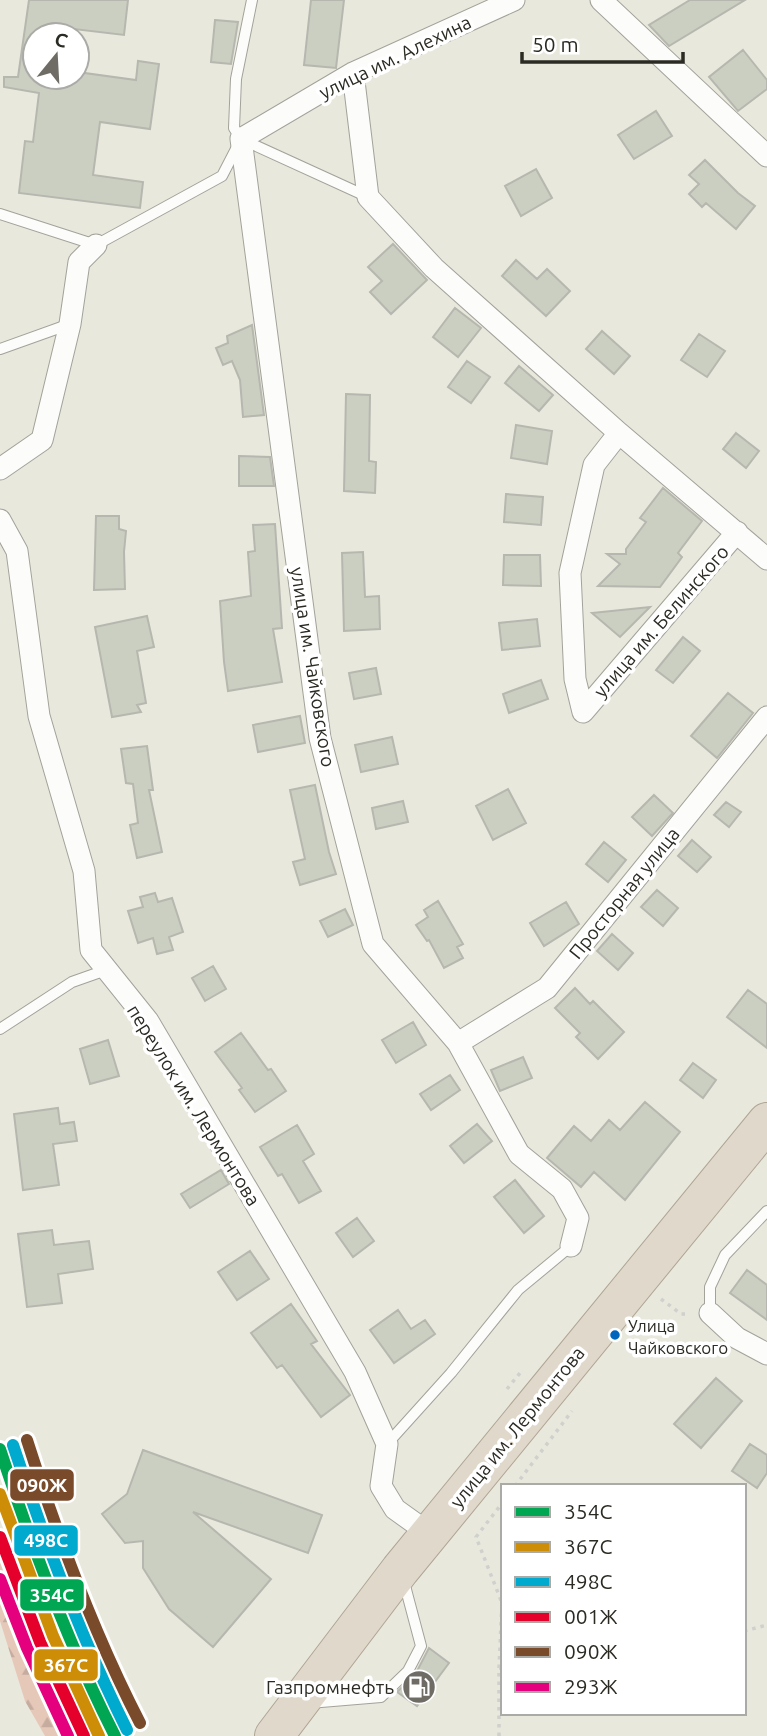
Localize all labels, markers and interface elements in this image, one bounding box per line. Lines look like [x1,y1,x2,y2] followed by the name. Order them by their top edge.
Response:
[315,11,475,103] street label: улица им. Алехина
[21,21,91,91] north arrow
[522,21,683,65] scale bar
[52,27,70,52] text: С
[532,32,579,56] text: 50 m
[589,540,733,702] street label: улица им. Белинского
[286,565,340,769] street label: улица им. Чайковского
[564,823,684,963] street label: Просторная улица
[123,1000,265,1210] street label: переулок им. Лермонтова
[628,1316,728,1357] place label: Улица Чайковского
[608,1328,622,1342] marker: Улица Чайковского
[445,1342,589,1512] street label: улица им. Лермонтова
[9,1468,75,1502] line badge: 090Ж
[17,1474,67,1496] text: 090Ж
[501,1484,746,1715] legend
[564,1499,613,1523] text: 354С
[13,1524,79,1557] line badge: 498С
[24,1529,68,1551] text: 498С
[564,1534,613,1558] text: 367С
[564,1569,613,1593] text: 498С
[19,1578,85,1612] line badge: 354С
[30,1584,74,1606] text: 354С
[564,1604,618,1628] text: 001Ж
[564,1639,618,1663] text: 090Ж
[33,1648,99,1682] line badge: 367С
[44,1654,88,1676] text: 367С
[400,1668,438,1706] fuel station icon: Газпромнефть
[564,1674,618,1698] text: 293Ж
[266,1676,394,1698] place label: Газпромнефть

